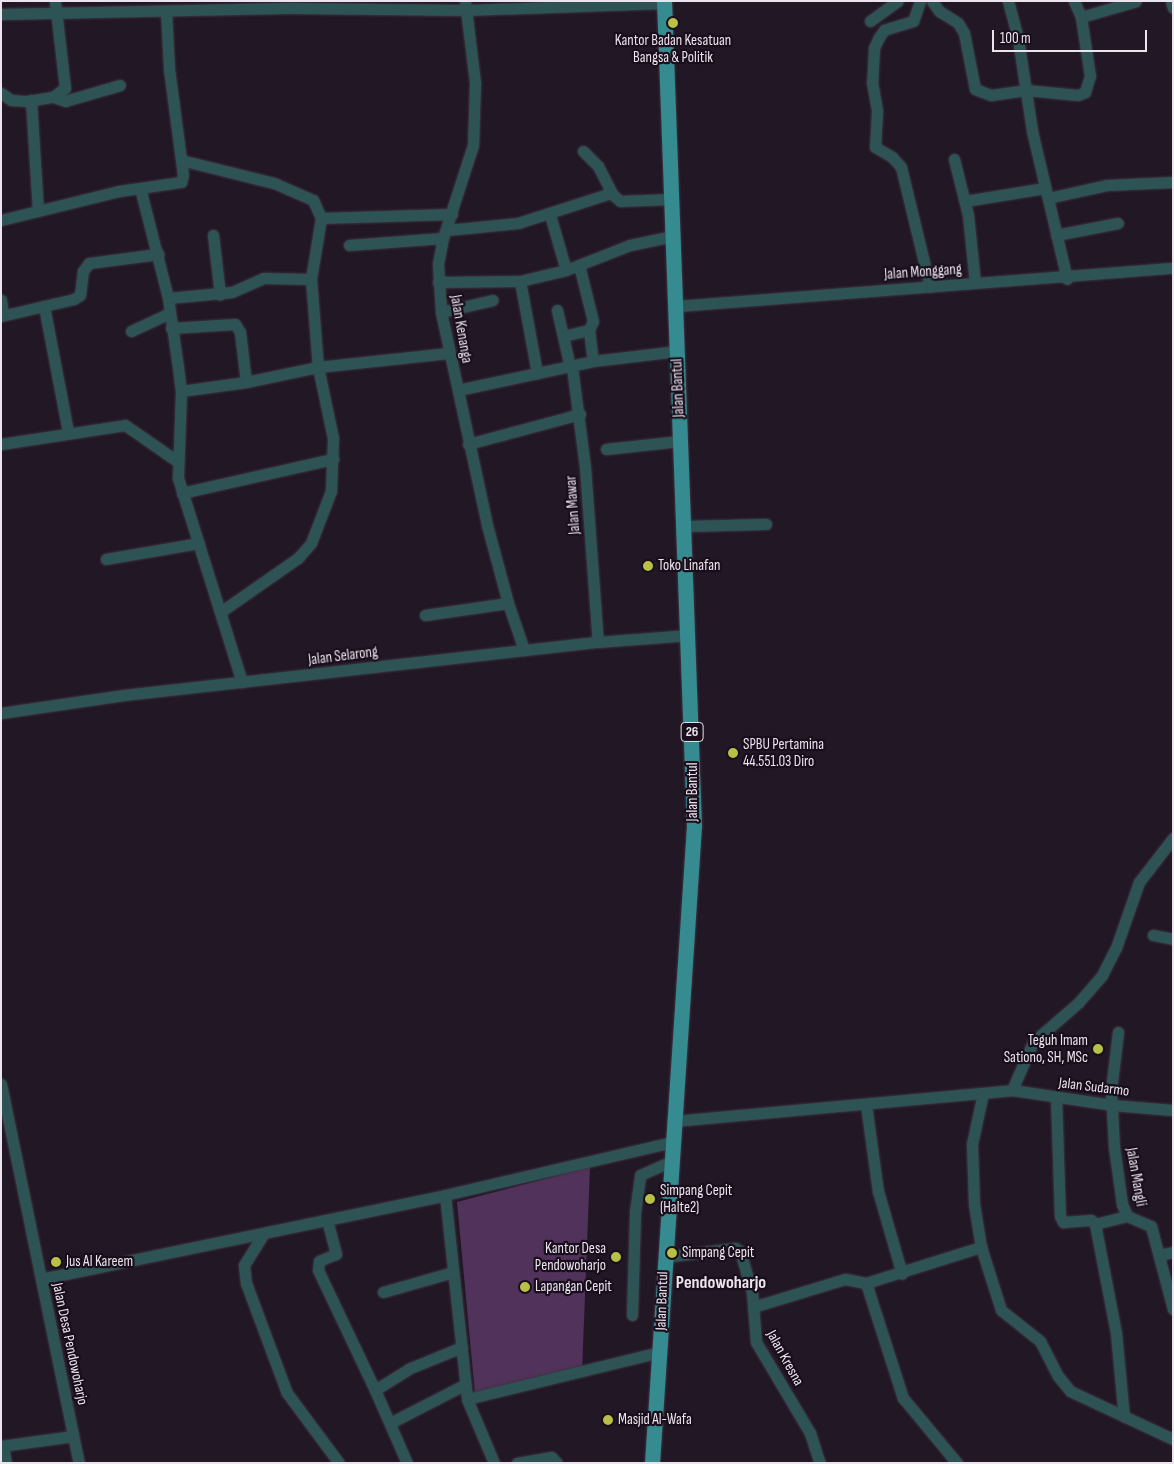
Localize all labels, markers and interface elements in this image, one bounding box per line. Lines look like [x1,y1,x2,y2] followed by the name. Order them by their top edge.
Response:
[667,17,679,29] marker: Kantor Badan Kesatuan Bangsa & Politik
[994,20,1149,52] scale bar
[1000,29,1031,48] text: 100 m
[615,31,731,66] place label: Kantor Badan Kesatuan Bangsa & Politik
[884,260,962,284] street label: Jalan Monggang
[446,293,476,365] street label: Jalan Kenanga
[668,358,688,418] street label: Jalan Bantul
[562,475,584,535] street label: Jalan Mawar
[658,557,720,575] place label: Toko Linafan
[642,560,654,572] marker: Toko Linafan
[307,643,379,669] street label: Jalan Selarong
[680,720,704,744] road number: 26
[743,735,824,770] place label: SPBU Pertamina 44.551.03 Diro
[727,747,739,759] marker: SPBU Pertamina 44.551.03 Diro
[684,763,702,821] street label: Jalan Bantul
[1004,1031,1088,1066] place label: Teguh Imam Sationo, SH, MSc
[1092,1043,1104,1055] marker: Teguh Imam Sationo, SH, MSc
[1058,1074,1130,1100] street label: Jalan Sudarmo
[1122,1146,1150,1208] street label: Jalan Mangli
[660,1181,732,1216] place label: Simpang Cepit (Halte2)
[644,1193,656,1205] marker: Simpang Cepit (Halte2)
[535,1239,606,1274] place label: Kantor Desa Pendowoharjo
[682,1244,754,1262] place label: Simpang Cepit
[666,1247,678,1259] marker: Simpang Cepit
[610,1251,622,1263] marker: Kantor Desa Pendowoharjo
[66,1253,133,1271] place label: Jus Al Kareem
[50,1256,62,1268] marker: Jus Al Kareem
[652,1271,672,1331] street label: Jalan Bantul
[676,1272,766,1294] district label: Pendowoharjo
[535,1278,612,1296] place label: Lapangan Cepit
[48,1281,92,1407] street label: Jalan Desa Pendowoharjo
[519,1281,531,1293] marker: Lapangan Cepit
[762,1327,808,1389] street label: Jalan Kresna
[618,1411,692,1429] place label: Masjid Al-Wafa
[602,1414,614,1426] marker: Masjid Al-Wafa

